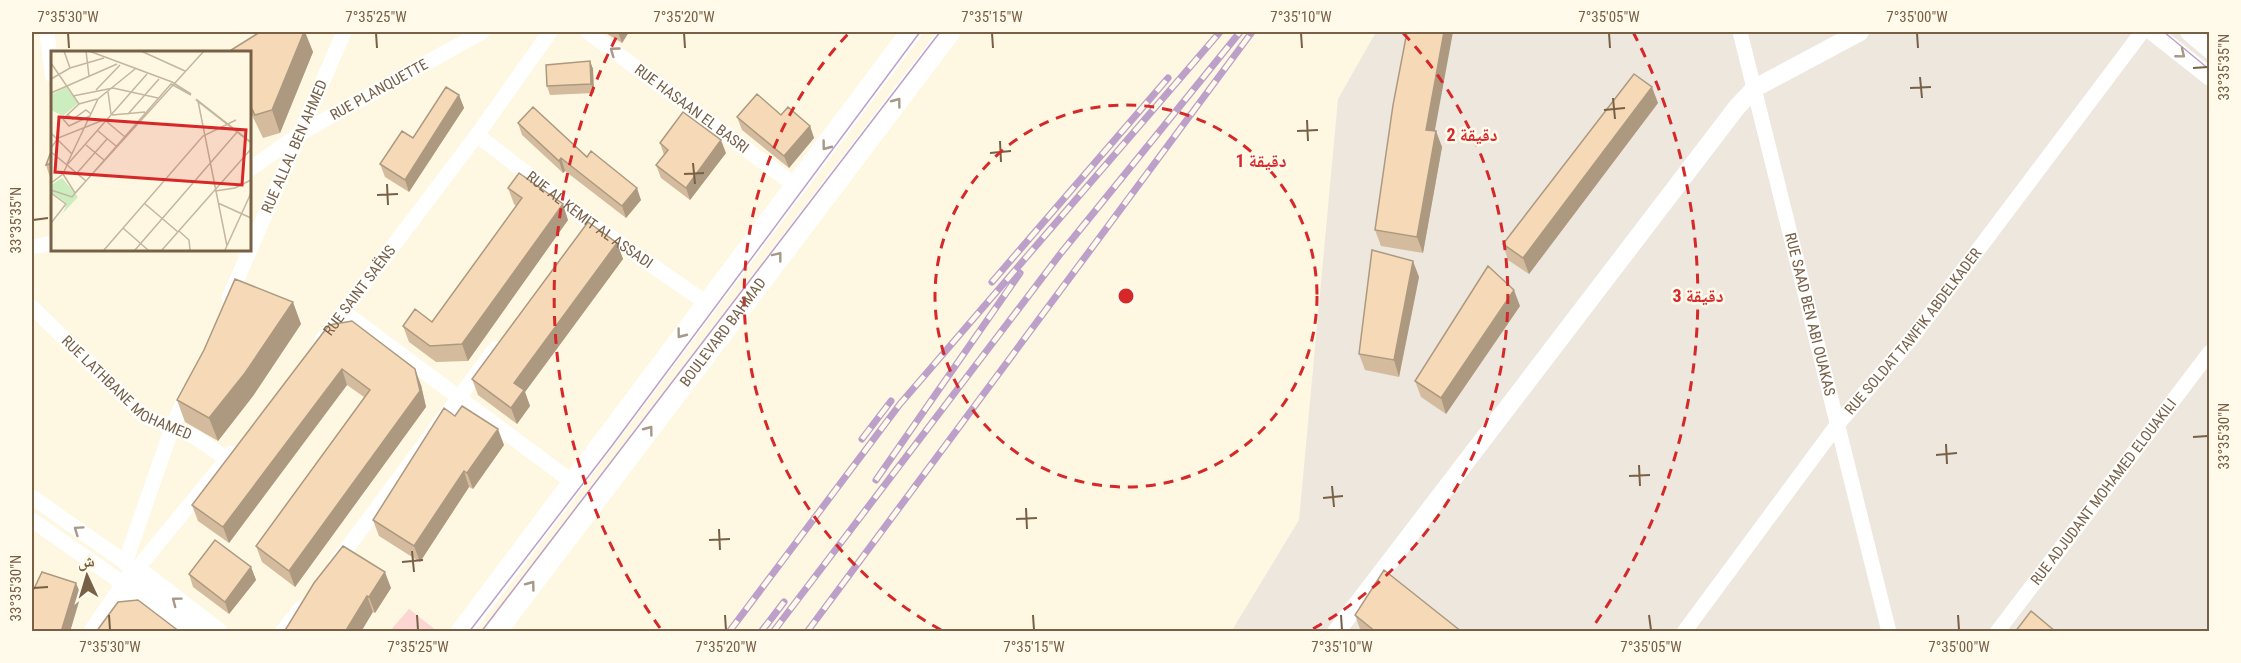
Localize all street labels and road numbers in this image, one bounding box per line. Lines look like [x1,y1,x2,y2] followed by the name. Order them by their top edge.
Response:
[327,55,431,124] street label: RUE PLANQUETTE
[631,61,752,157] street label: RUE HASAAN EL BASRI
[258,77,331,216] street label: RUE ALLAL BEN AHMED
[523,168,656,272] street label: RUE AL KEMIT AL ASSADI
[1781,231,1839,398] street label: RUE SAAD BEN ABI OUAKAS
[319,242,399,339] street label: RUE SAINT SAËNS
[1841,245,1985,418] street label: RUE SOLDAT TAWFIK ABDELKADER
[676,274,770,390] street label: BOULEVARD BAHMAD
[58,332,194,444] street label: RUE LATHBANE MOHAMED
[2027,395,2180,589] street label: RUE ADJUDANT MOHAMED ELOUAKILI

